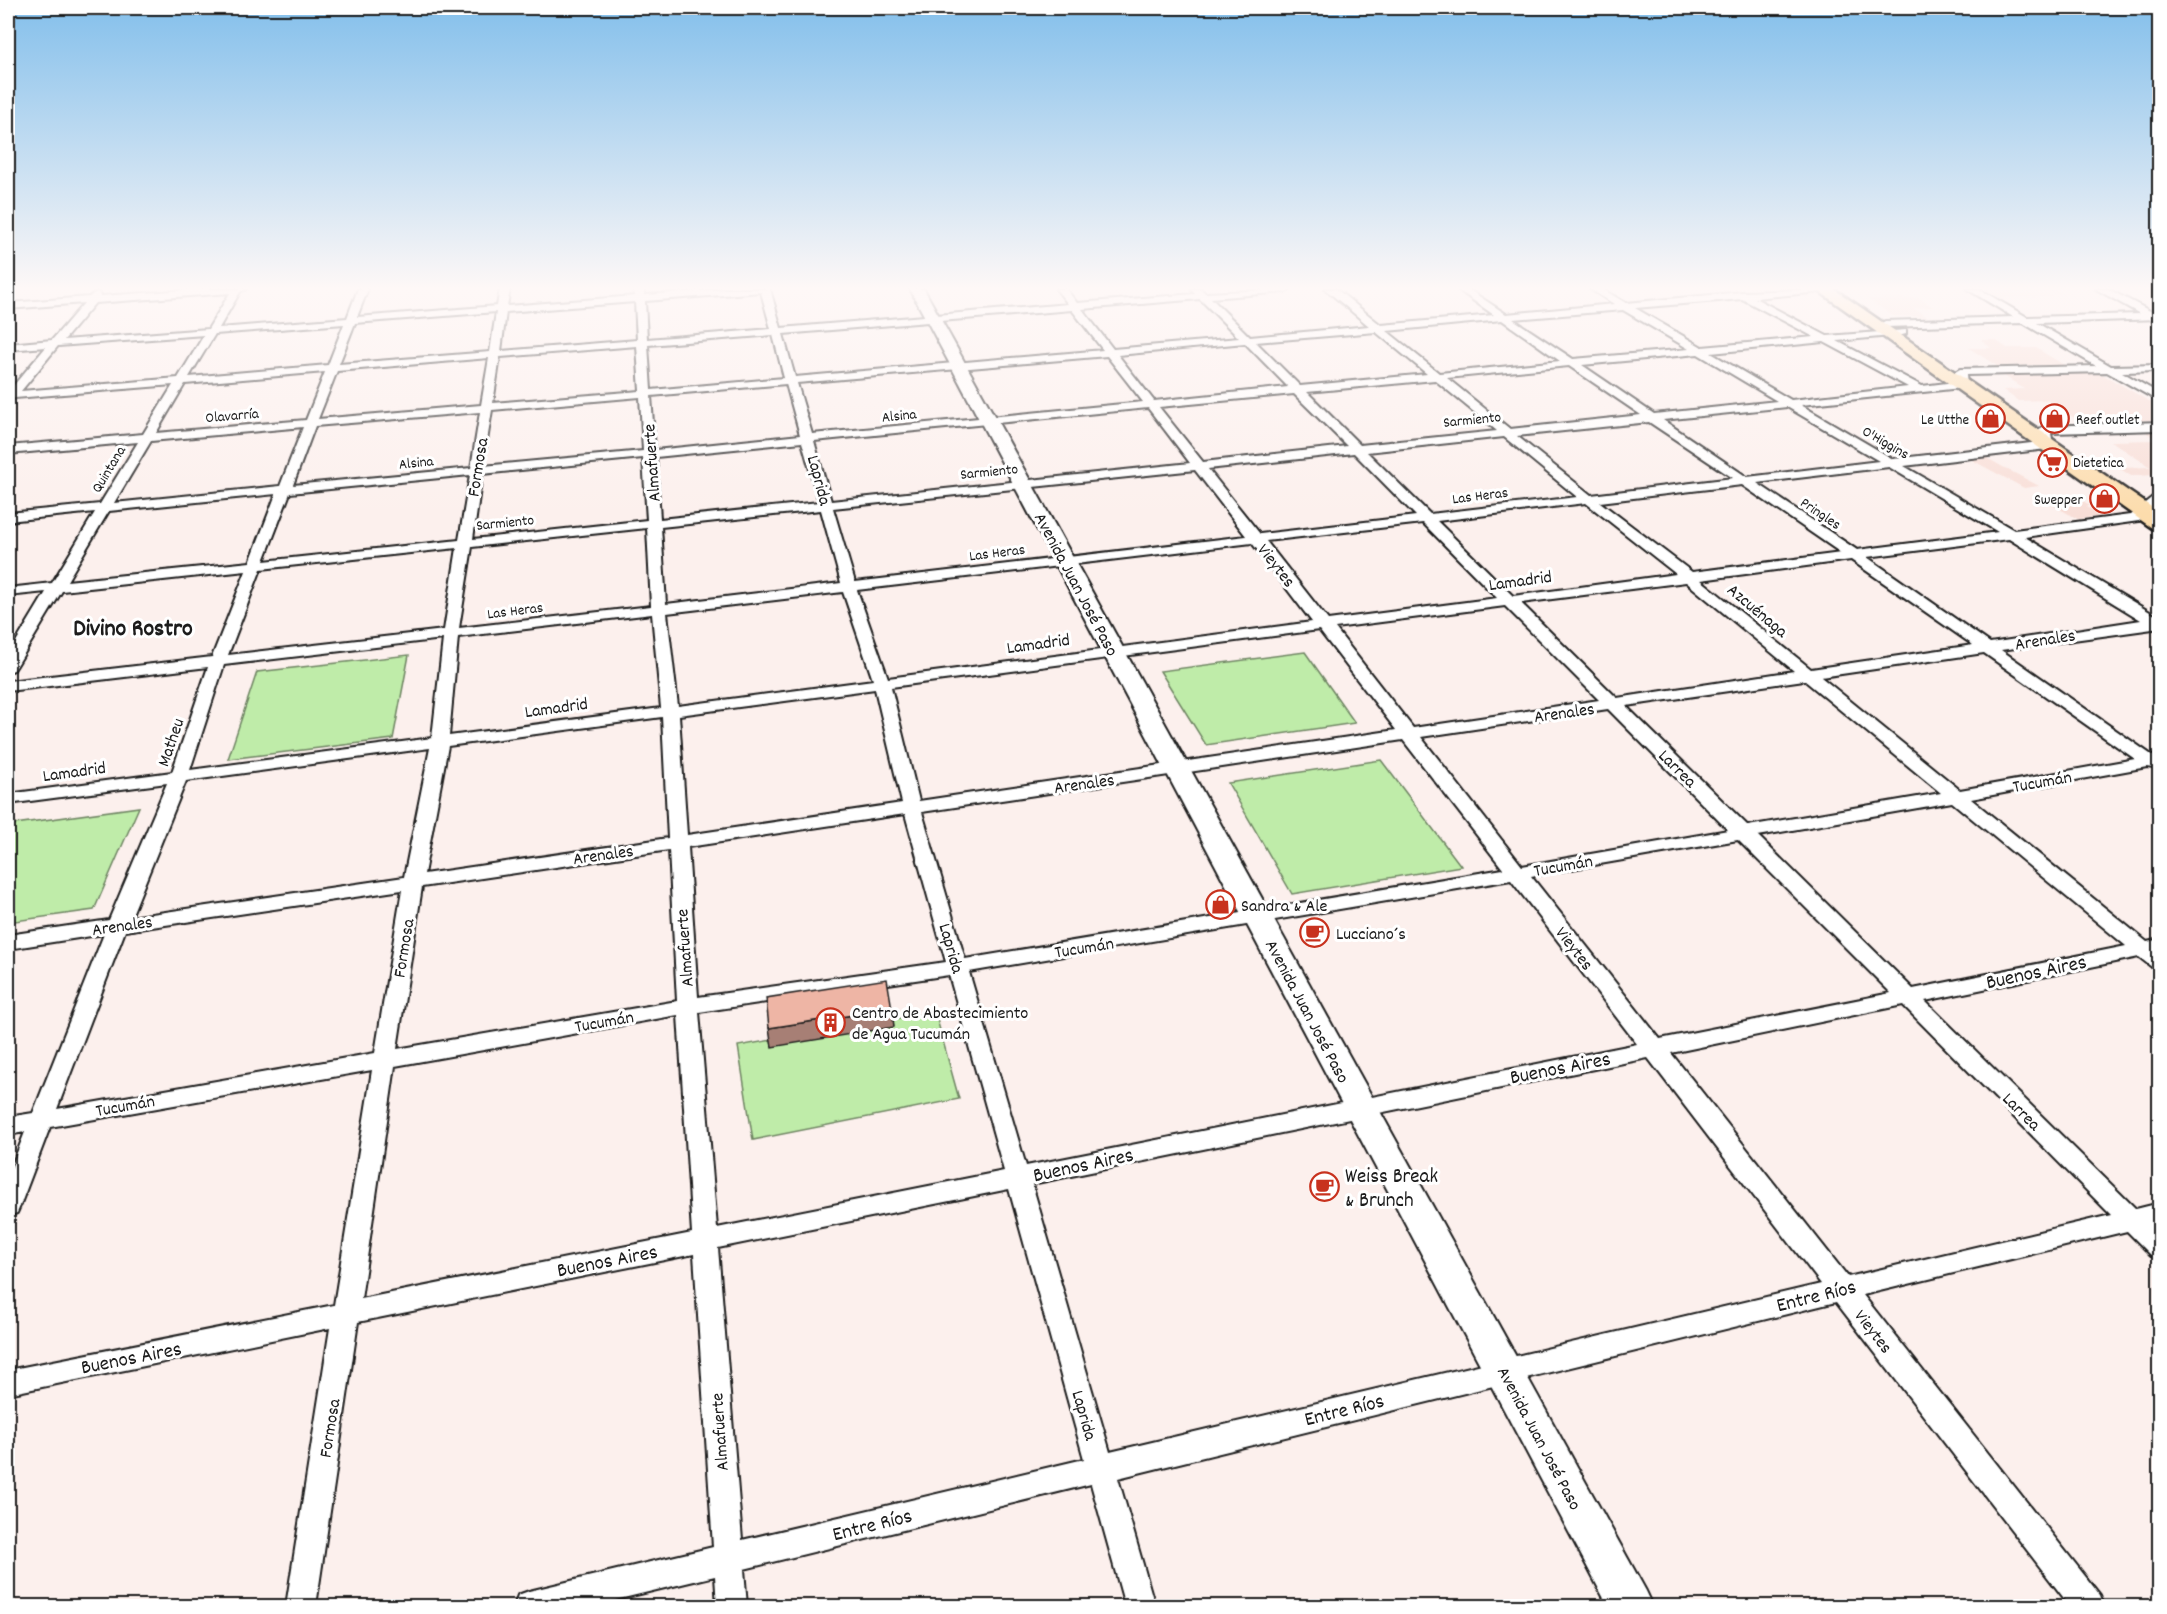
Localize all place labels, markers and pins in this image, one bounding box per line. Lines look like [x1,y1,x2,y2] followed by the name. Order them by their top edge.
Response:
[1974,403,2006,435] shop icon: Le Utthe
[2039,403,2071,435] shop icon: Reef outlet
[1921,410,1969,432] place label: Le Utthe
[2076,410,2140,432] place label: Reef outlet
[2036,446,2068,478] supermarket icon: Dietetica
[2073,453,2125,475] place label: Dietetica
[2088,483,2120,515] shop icon: Swepper
[2034,490,2083,512] place label: Swepper
[1204,889,1236,921] shop icon: Sandra & Ale
[1241,895,1328,920] place label: Sandra & Ale
[1299,917,1331,949] cafe icon: Lucciano´s
[1336,923,1406,948] place label: Lucciano´s
[852,1002,1028,1048] place label: Centro de Abastecimiento de Agua Tucumán
[815,1006,847,1038] building icon: Centro de Abastecimiento de Agua Tucumán
[1345,1163,1438,1217] place label: Weiss Break & Brunch
[1308,1171,1340,1203] cafe icon: Weiss Break & Brunch

